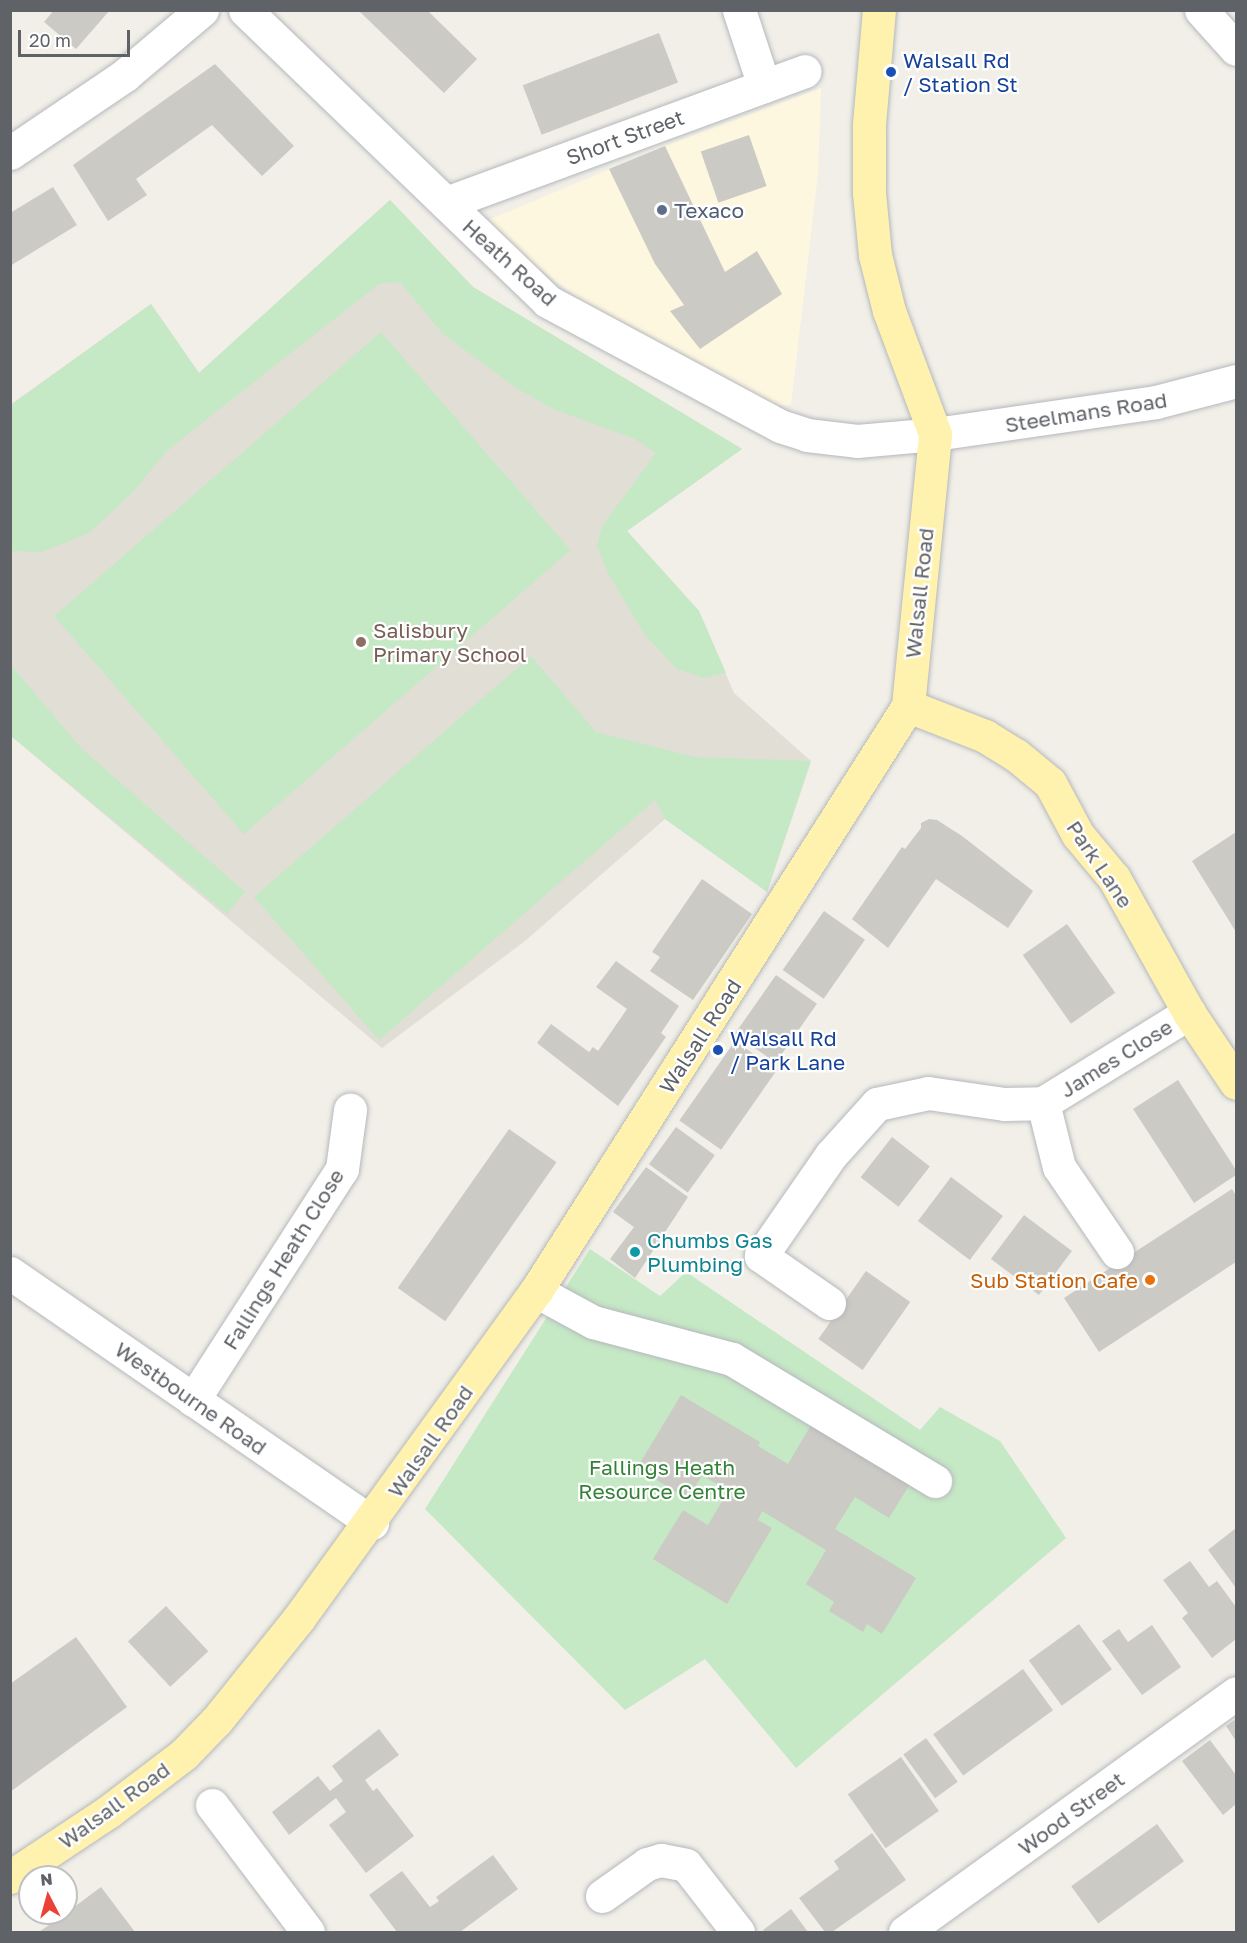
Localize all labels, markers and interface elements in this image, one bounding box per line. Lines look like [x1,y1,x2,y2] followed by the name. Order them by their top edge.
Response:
[21,18,134,56] scale bar
[29,29,71,51] text: 20 m
[903,47,1018,97] place label: Walsall Rd / Station St
[884,65,898,79] marker: Walsall Rd / Station St
[563,104,687,170] street label: Short Street
[674,197,744,223] place label: Texaco
[655,203,669,217] marker: Texaco
[458,213,562,311] street label: Heath Road
[1003,387,1169,437] street label: Steelmans Road
[900,527,938,659] street label: Walsall Road
[373,617,527,667] place label: Salisbury Primary School
[354,635,368,649] marker: Salisbury Primary School
[1062,816,1138,912] street label: Park Lane
[654,974,746,1098] street label: Walsall Road
[1055,1014,1177,1102] street label: James Close
[730,1025,845,1075] place label: Walsall Rd / Park Lane
[711,1043,725,1057] marker: Walsall Rd / Park Lane
[217,1164,349,1354] street label: Fallings Heath Close
[647,1227,773,1277] place label: Chumbs Gas Plumbing
[628,1245,642,1259] marker: Chumbs Gas Plumbing
[970,1267,1138,1293] place label: Sub Station Cafe
[1143,1273,1157,1287] marker: Sub Station Cafe
[110,1336,272,1460] street label: Westbourne Road
[382,1380,478,1502] street label: Walsall Road
[578,1454,746,1504] park label: Fallings Heath Resource Centre
[54,1756,174,1854] street label: Walsall Road
[1013,1766,1129,1860] street label: Wood Street
[18,1865,78,1925] north arrow
[39,1869,53,1890] text: N

